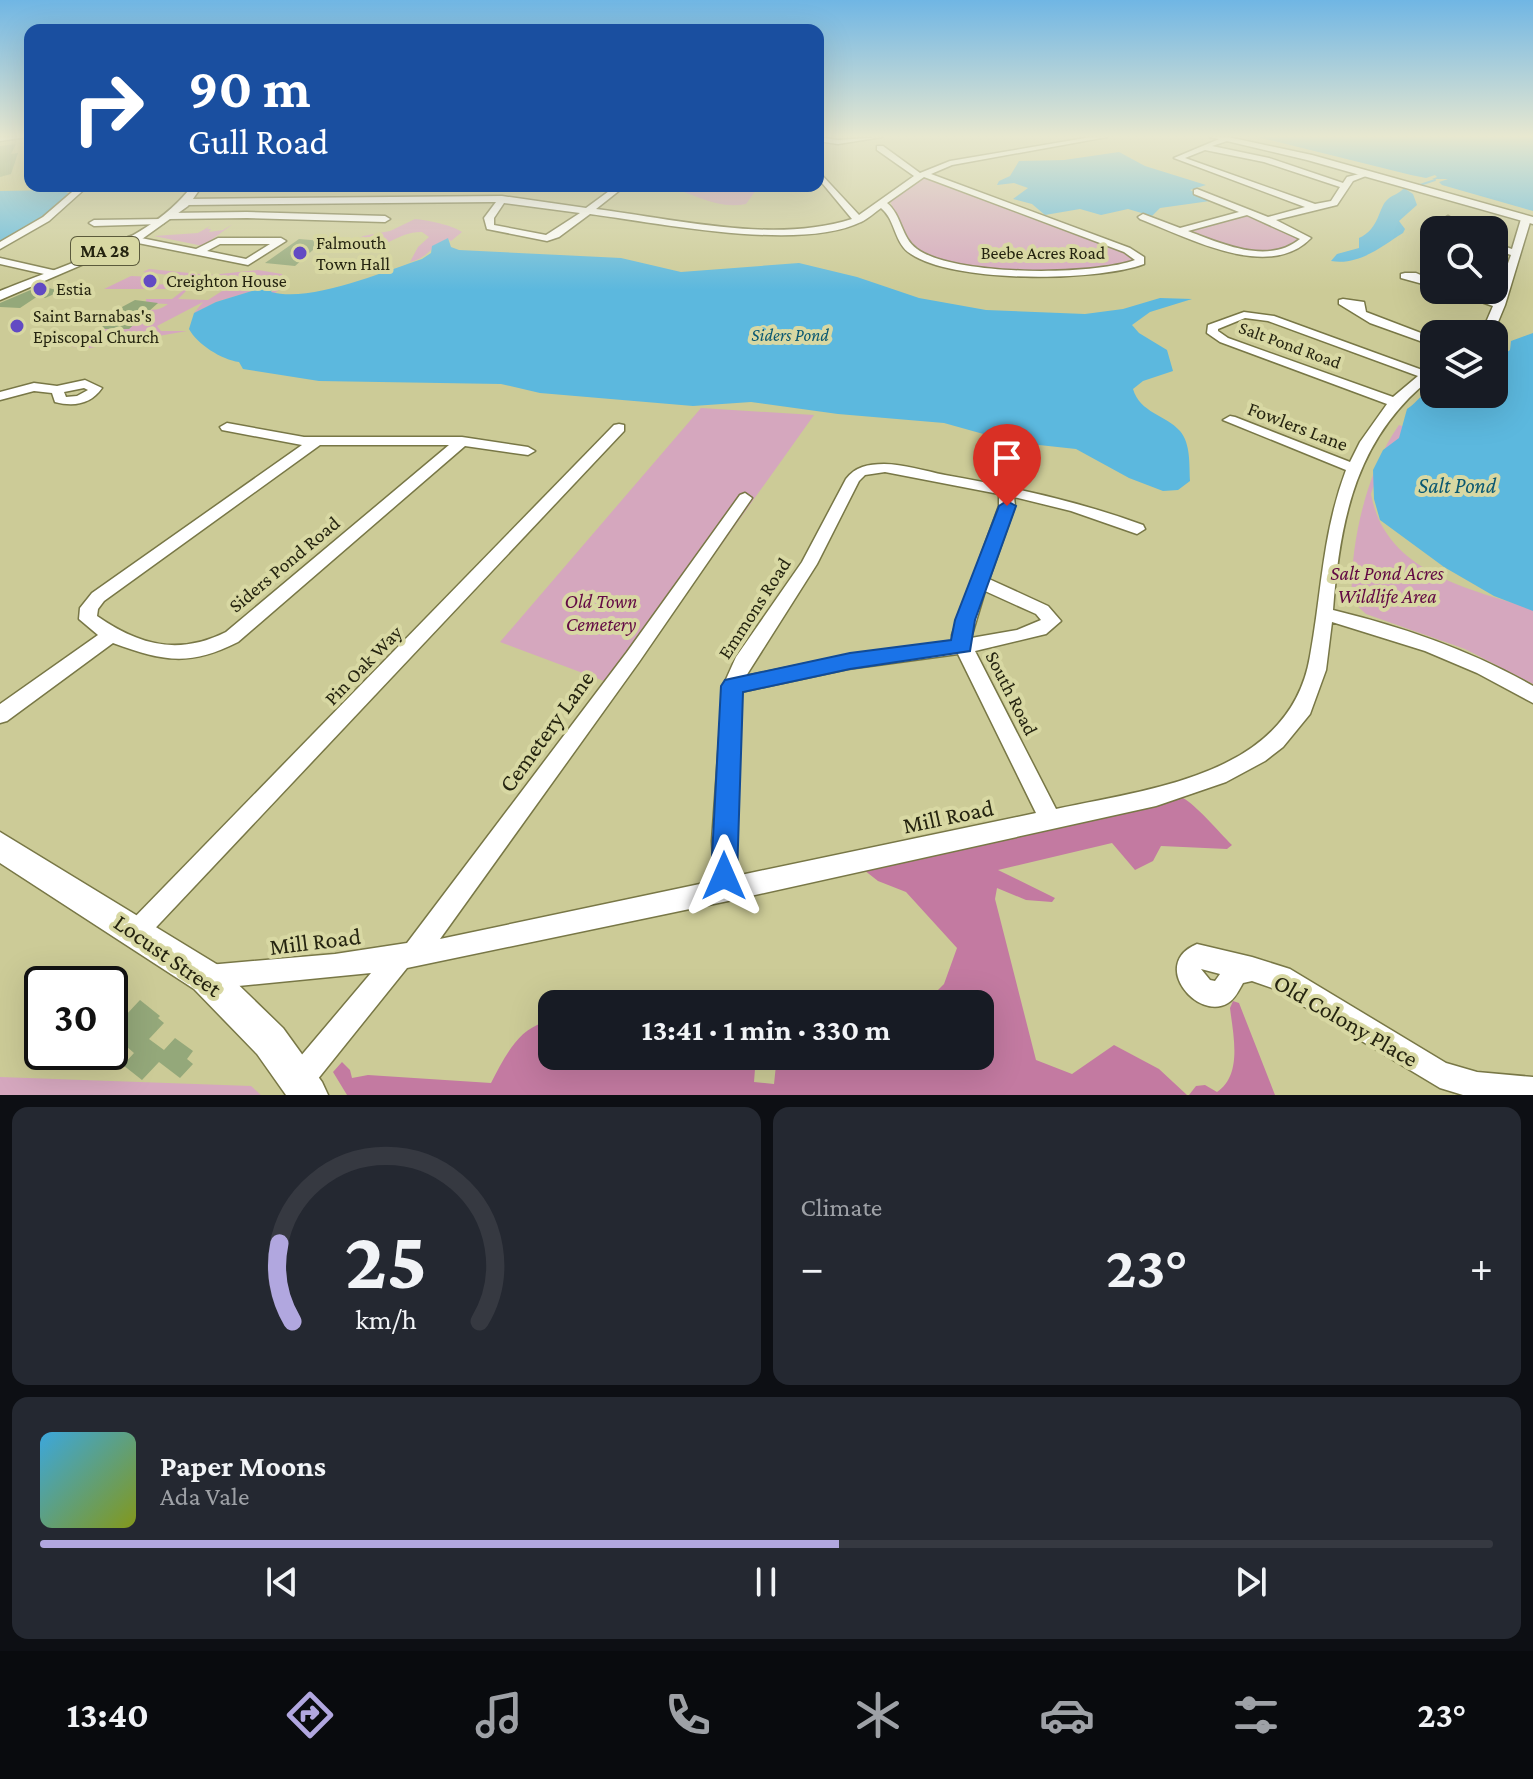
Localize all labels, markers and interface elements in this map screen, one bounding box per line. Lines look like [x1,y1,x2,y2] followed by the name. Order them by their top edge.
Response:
[56,56,160,160] icon: right
[188,57,311,119] text: 90 m
[188,122,329,162] text: Gull Road
[1420,216,1508,408] map controls
[1420,216,1508,304] button: search
[316,233,390,274] place label: Falmouth Town Hall
[71,237,139,265] road number: MA 28
[981,243,1106,263] street label: Beebe Acres Road
[291,244,309,262] marker: Falmouth Town Hall
[166,271,287,291] place label: Creighton House
[141,272,159,290] marker: Creighton House
[56,279,92,299] place label: Estia
[31,280,49,298] marker: Estia
[33,306,159,347] place label: Saint Barnabas's Episcopal Church
[8,317,26,335] marker: Saint Barnabas's Episcopal Church
[1236,317,1344,373] street label: Salt Pond Road
[1420,320,1508,408] button: layers
[751,325,829,345] water label: Siders Pond
[1245,397,1351,455] street label: Fowlers Lane
[973,424,1041,506] pin
[985,436,1029,480] icon: arrive
[1418,473,1497,498] water label: Salt Pond
[224,511,344,617] street label: Siders Pond Road
[713,553,795,663] street label: Emmons Road
[1330,562,1445,608] park label: Salt Pond Acres Wildlife Area
[565,590,637,636] park label: Old Town Cemetery
[320,620,407,710] street label: Pin Oak Way
[981,647,1043,739] street label: South Road
[493,665,599,797] street label: Cemetery Lane
[900,793,996,839] street label: Mill Road
[682,834,766,918] position arrow
[109,908,228,1002] street label: Locust Street
[268,922,363,960] street label: Mill Road
[24,966,128,1070] speed limit sign: 30
[1269,968,1423,1072] street label: Old Colony Place
[641,1013,891,1046] text: 13:41 · 1 min · 330 m
[801,1193,882,1222] text: Climate
[345,1213,428,1306] text: 25
[1106,1233,1188,1300] text: 23°
[801,1243,824,1291] text: −
[1470,1243,1493,1291] text: +
[355,1303,417,1335] text: km/h
[160,1449,326,1482] text: Paper Moons
[160,1482,249,1511] text: Ada Vale
[260,1560,304,1604] icon: previous
[744,1560,788,1604] icon: pause
[1229,1560,1273,1604] icon: next
[282,1687,338,1743] icon: directions
[471,1687,527,1743] icon: music
[660,1687,716,1743] icon: phone
[850,1687,906,1743] icon: climate
[1039,1687,1095,1743] icon: car
[1228,1687,1284,1743] icon: filters
[67,1695,149,1735] text: 13:40
[1417,1695,1466,1735] text: 23°

